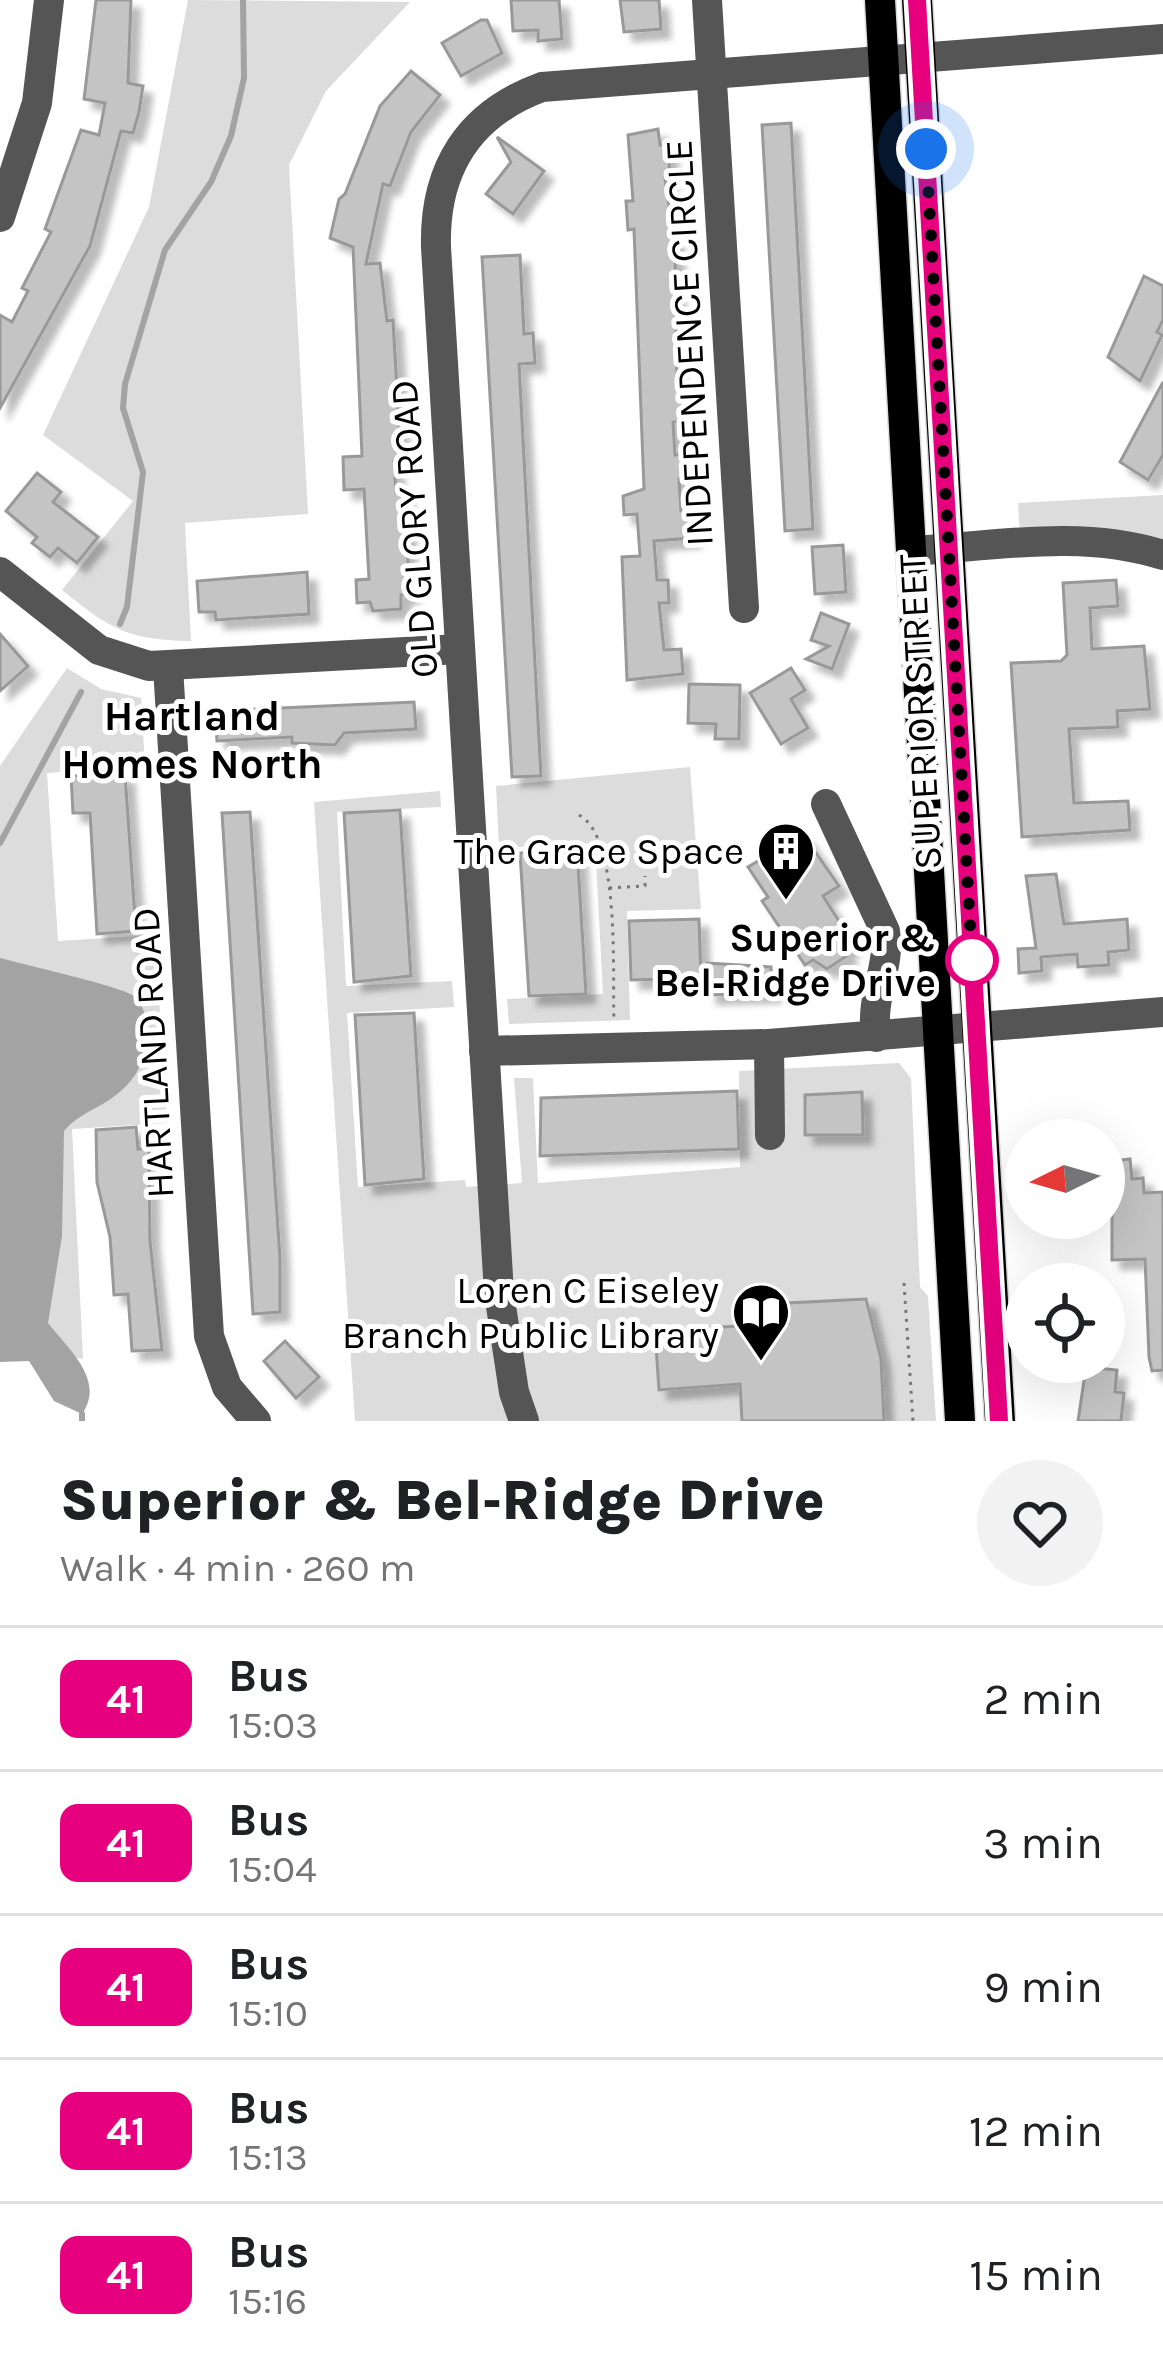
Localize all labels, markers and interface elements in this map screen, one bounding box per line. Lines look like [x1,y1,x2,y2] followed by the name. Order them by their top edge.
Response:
[896,119,956,179] your location
[655,138,723,548] street label: INDEPENDENCE CIRCLE
[381,378,447,680] street label: OLD GLORY ROAD
[889,553,951,871] street label: SUPERIOR STREET
[61,691,323,789] district label: Hartland Homes North
[755,820,817,902] building icon: The Grace Space
[454,828,744,874] place label: The Grace Space
[122,906,184,1200] street label: HARTLAND ROAD
[654,915,936,1006] place label: Superior & Bel‐Ridge Drive
[947,935,997,985] marker: Superior & Bel‐Ridge Drive
[1005,1119,1125,1239] north arrow
[1005,1119,1125,1383] map controls
[1005,1263,1125,1383] button: locate
[342,1267,719,1358] place label: Loren C Eiseley Branch Public Library
[730,1281,792,1363] library icon: Loren C Eiseley Branch Public Library
[977,1460,1103,1586] button: heart
[60,1467,825,1533] text: Superior & Bel‐Ridge Drive
[60,1545,415,1591] text: Walk · 4 min · 260 m
[228,1650,309,1702] text: Bus
[984,1673,1103,1725] text: 2 min
[106,1674,146,1724] text: 41
[228,1702,318,1748] text: 15:03
[228,1794,309,1846] text: Bus
[983,1817,1103,1869] text: 3 min
[106,1818,146,1868] text: 41
[228,1846,317,1892] text: 15:04
[228,1938,309,1990] text: Bus
[984,1961,1103,2013] text: 9 min
[106,1962,146,2012] text: 41
[228,1990,308,2036] text: 15:10
[228,2082,309,2134] text: Bus
[969,2105,1103,2157] text: 12 min
[106,2106,146,2156] text: 41
[228,2134,308,2180] text: 15:13
[228,2226,309,2278] text: Bus
[969,2249,1103,2301] text: 15 min
[106,2250,146,2300] text: 41
[228,2278,307,2324] text: 15:16

